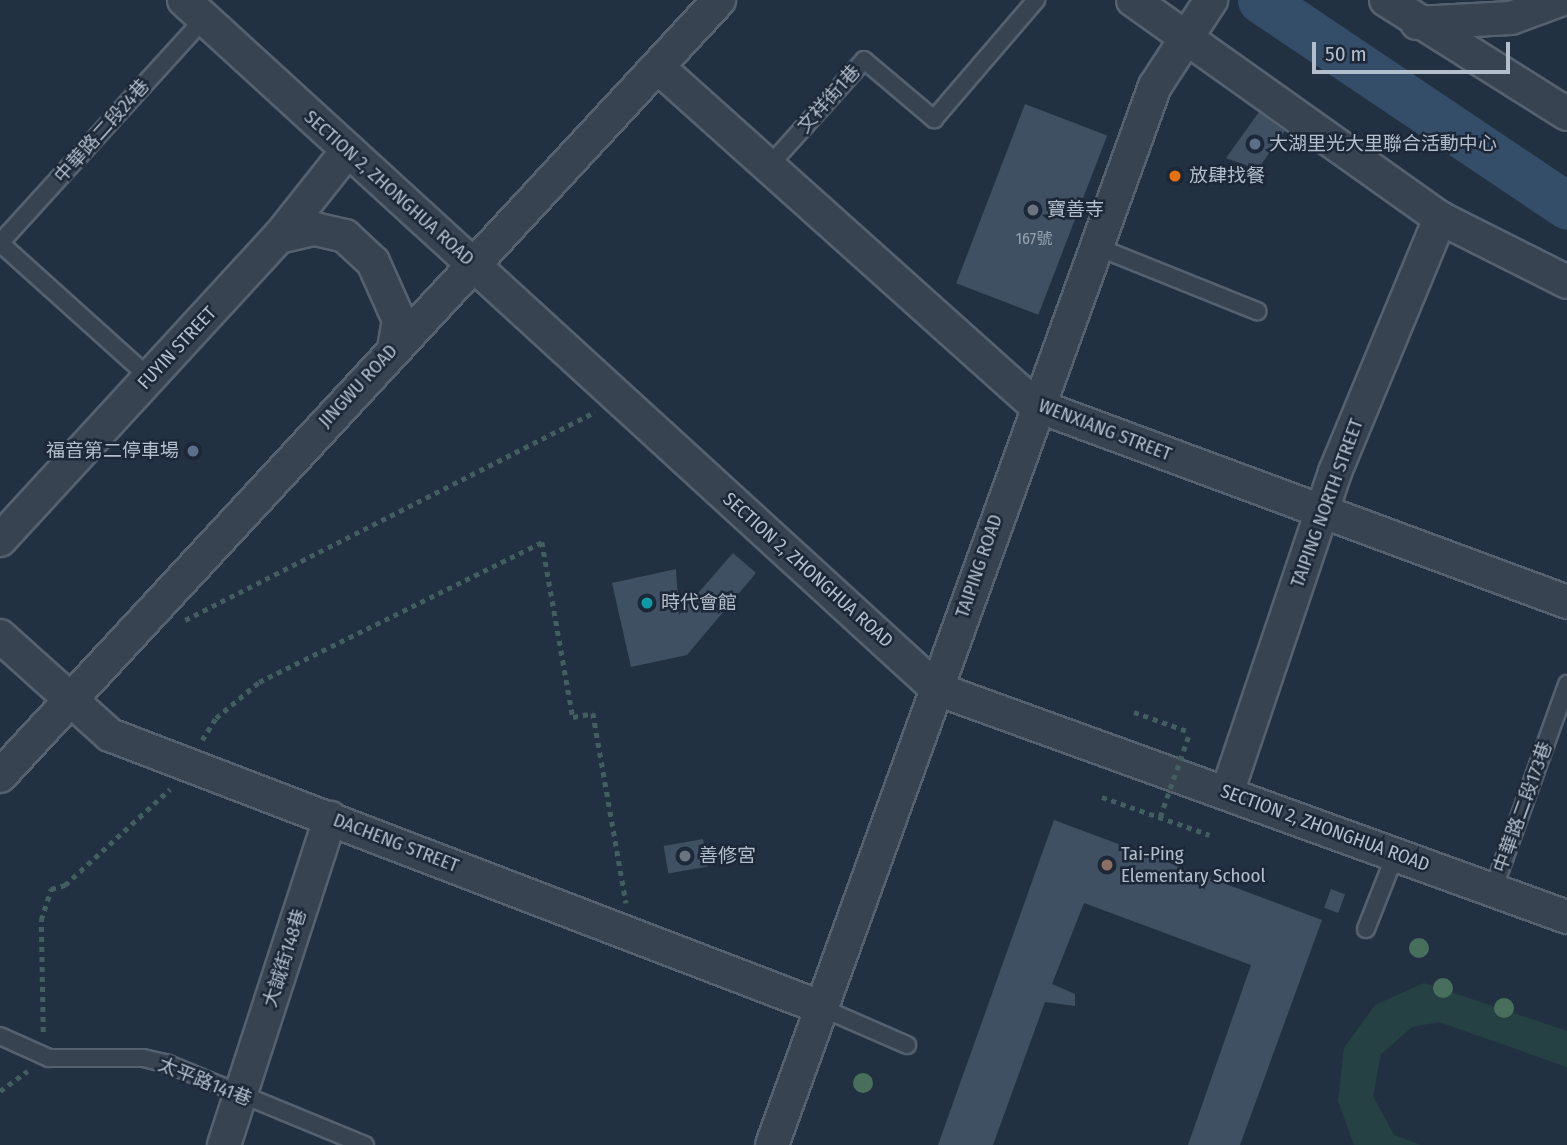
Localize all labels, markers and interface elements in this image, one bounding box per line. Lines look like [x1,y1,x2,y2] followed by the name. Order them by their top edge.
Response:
[1315,28,1513,72] scale bar
[1325,41,1367,67] text: 50 m
[793,60,865,138] street label: 文祥街1巷
[50,75,154,187] street label: 中華路二段24巷
[299,106,479,270] street label: SECTION 2, ZHONGHUA ROAD
[1269,133,1497,155] place label: 大湖里光大里聯合活動中心
[1247,136,1263,152] marker: 大湖里光大里聯合活動中心
[1189,165,1265,187] place label: 放肆找餐
[1167,168,1183,184] marker: 放肆找餐
[1047,199,1104,221] place label: 寶善寺
[1025,202,1041,218] marker: 寶善寺
[1016,229,1052,249] house number: 167號
[133,302,221,394] street label: FUYIN STREET
[314,340,402,432] street label: JINGWU ROAD
[1035,394,1175,466] street label: WENXIANG STREET
[1286,416,1368,590] street label: TAIPING NORTH STREET
[46,440,179,462] place label: 福音第二停車場
[185,443,201,459] marker: 福音第二停車場
[718,488,898,652] street label: SECTION 2, ZHONGHUA ROAD
[951,511,1007,621] street label: TAIPING ROAD
[661,592,737,614] place label: 時代會館
[639,595,655,611] marker: 時代會館
[1489,738,1557,876] street label: 中華路二段173巷
[1217,780,1433,876] street label: SECTION 2, ZHONGHUA ROAD
[330,809,462,877] street label: DACHENG STREET
[1121,843,1266,887] place label: Tai-Ping Elementary School
[699,845,756,867] place label: 善修宮
[677,848,693,864] marker: 善修宮
[1099,857,1115,873] marker: Tai-Ping Elementary School
[258,906,312,1010] street label: 大誠街148巷
[155,1053,255,1111] street label: 太平路141巷

